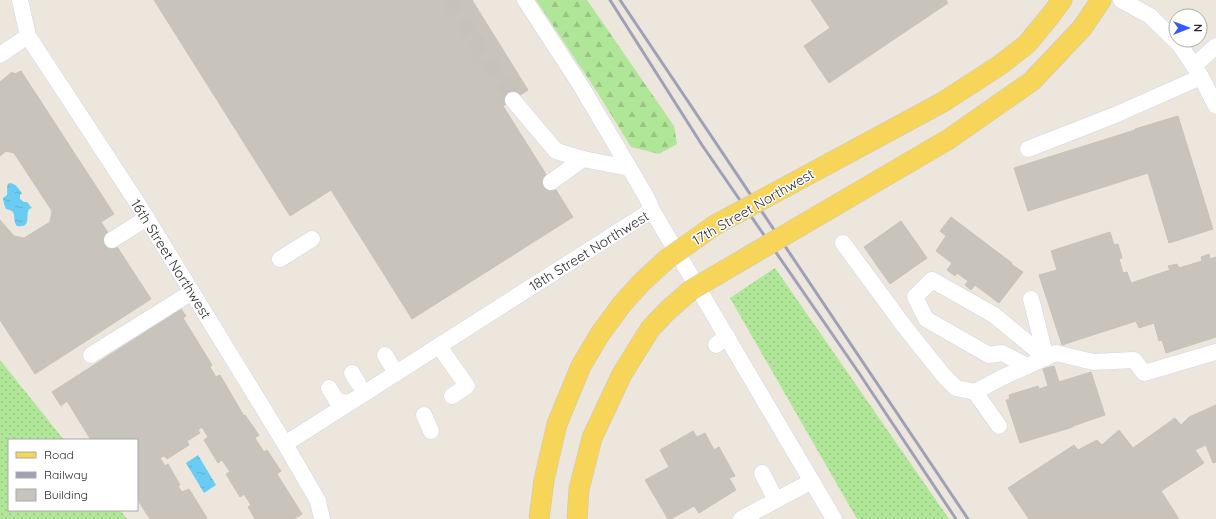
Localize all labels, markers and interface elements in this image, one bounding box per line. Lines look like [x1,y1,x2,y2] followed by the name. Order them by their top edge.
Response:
[1168,8,1208,48] north arrow
[1191,24,1205,32] text: N
[689,165,817,249] street label: 17th Street Northwest
[127,196,215,322] street label: 16th Street Northwest
[526,207,652,295] street label: 18th Street Northwest
[8,439,138,511] legend
[44,447,74,462] text: Road
[44,467,88,482] text: Railway
[44,487,88,502] text: Building

